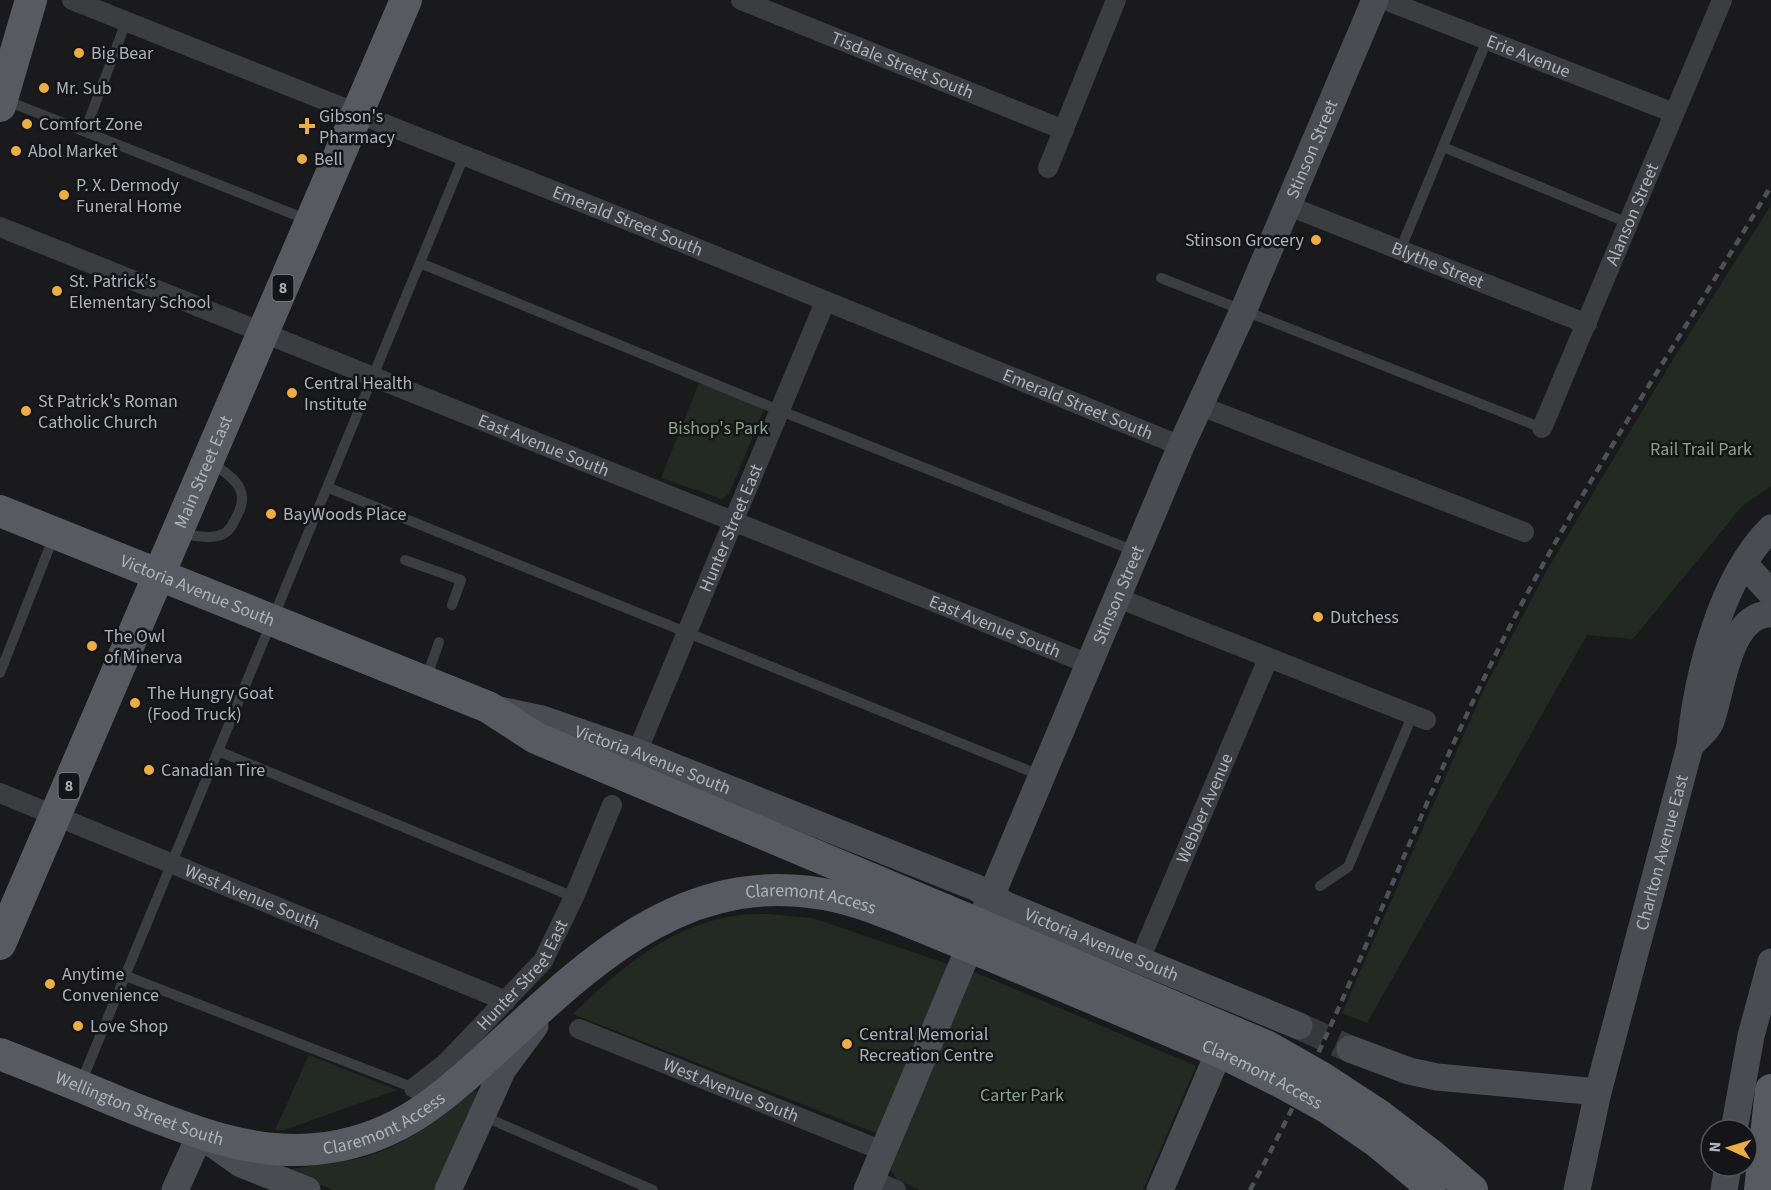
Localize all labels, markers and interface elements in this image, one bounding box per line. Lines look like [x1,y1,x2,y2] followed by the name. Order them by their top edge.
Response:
[827,25,977,105] street label: Tisdale Street South
[1483,28,1574,84] street label: Erie Avenue
[91,41,154,66] place label: Big Bear
[72,46,86,60] marker: Big Bear
[56,76,112,101] place label: Mr. Sub
[37,81,51,95] marker: Mr. Sub
[1280,96,1344,203] street label: Stinson Street
[319,104,396,150] place label: Gibson's Pharmacy
[39,112,143,137] place label: Comfort Zone
[20,117,34,131] marker: Comfort Zone
[300,119,314,133] marker: Gibson's Pharmacy
[28,139,118,164] place label: Abol Market
[9,144,23,158] marker: Abol Market
[314,147,343,172] place label: Bell
[295,152,309,166] marker: Bell
[1599,159,1665,269] street label: Alanson Street
[76,173,182,219] place label: P. X. Dermody Funeral Home
[549,179,707,262] street label: Emerald Street South
[57,188,71,202] marker: P. X. Dermody Funeral Home
[1185,228,1305,253] place label: Stinson Grocery
[1309,233,1323,247] marker: Stinson Grocery
[1388,235,1488,294] street label: Blythe Street
[69,269,211,315] place label: St. Patrick's Elementary School
[272,275,294,301] road number: 8
[50,284,64,298] marker: St. Patrick's Elementary School
[999,362,1157,446] street label: Emerald Street South
[304,371,412,417] place label: Central Health Institute
[285,386,299,400] marker: Central Health Institute
[38,389,178,435] place label: St Patrick's Roman Catholic Church
[19,404,33,418] marker: St Patrick's Roman Catholic Church
[474,408,613,483] street label: East Avenue South
[168,411,238,532] street label: Main Street East
[668,416,768,441] park label: Bishop's Park
[1650,437,1752,462] park label: Rail Trail Park
[693,460,769,596] street label: Hunter Street East
[283,502,407,527] place label: BayWoods Place
[264,507,278,521] marker: BayWoods Place
[1086,541,1150,648] street label: Stinson Street
[116,548,279,633] street label: Victoria Avenue South
[925,589,1064,664] street label: East Avenue South
[1330,605,1399,630] place label: Dutchess
[1311,610,1325,624] marker: Dutchess
[104,624,183,670] place label: The Owl of Minerva
[85,639,99,653] marker: The Owl of Minerva
[147,681,274,727] place label: The Hungry Goat (Food Truck)
[128,696,142,710] marker: The Hungry Goat (Food Truck)
[571,719,734,801] street label: Victoria Avenue South
[1170,749,1239,867] street label: Webber Avenue
[161,758,265,783] place label: Canadian Tire
[142,763,156,777] marker: Canadian Tire
[1629,772,1694,933] street label: Charlton Avenue East
[58,773,80,799] road number: 8
[181,858,324,936] street label: West Avenue South
[744,877,880,920] street label: Claremont Access
[1021,901,1183,988] street label: Victoria Avenue South
[471,915,574,1036] street label: Hunter Street East
[62,962,159,1008] place label: Anytime Convenience
[43,977,57,991] marker: Anytime Convenience
[90,1014,168,1039] place label: Love Shop
[71,1019,85,1033] marker: Love Shop
[859,1022,994,1068] place label: Central Memorial Recreation Centre
[1198,1033,1327,1115] street label: Claremont Access
[840,1037,854,1051] marker: Central Memorial Recreation Centre
[660,1052,803,1129] street label: West Avenue South
[52,1065,227,1152] street label: Wellington Street South
[980,1083,1064,1108] park label: Carter Park
[321,1086,450,1161] street label: Claremont Access
[1699,1118,1759,1178] north arrow
[1704,1141,1726,1153] text: N

